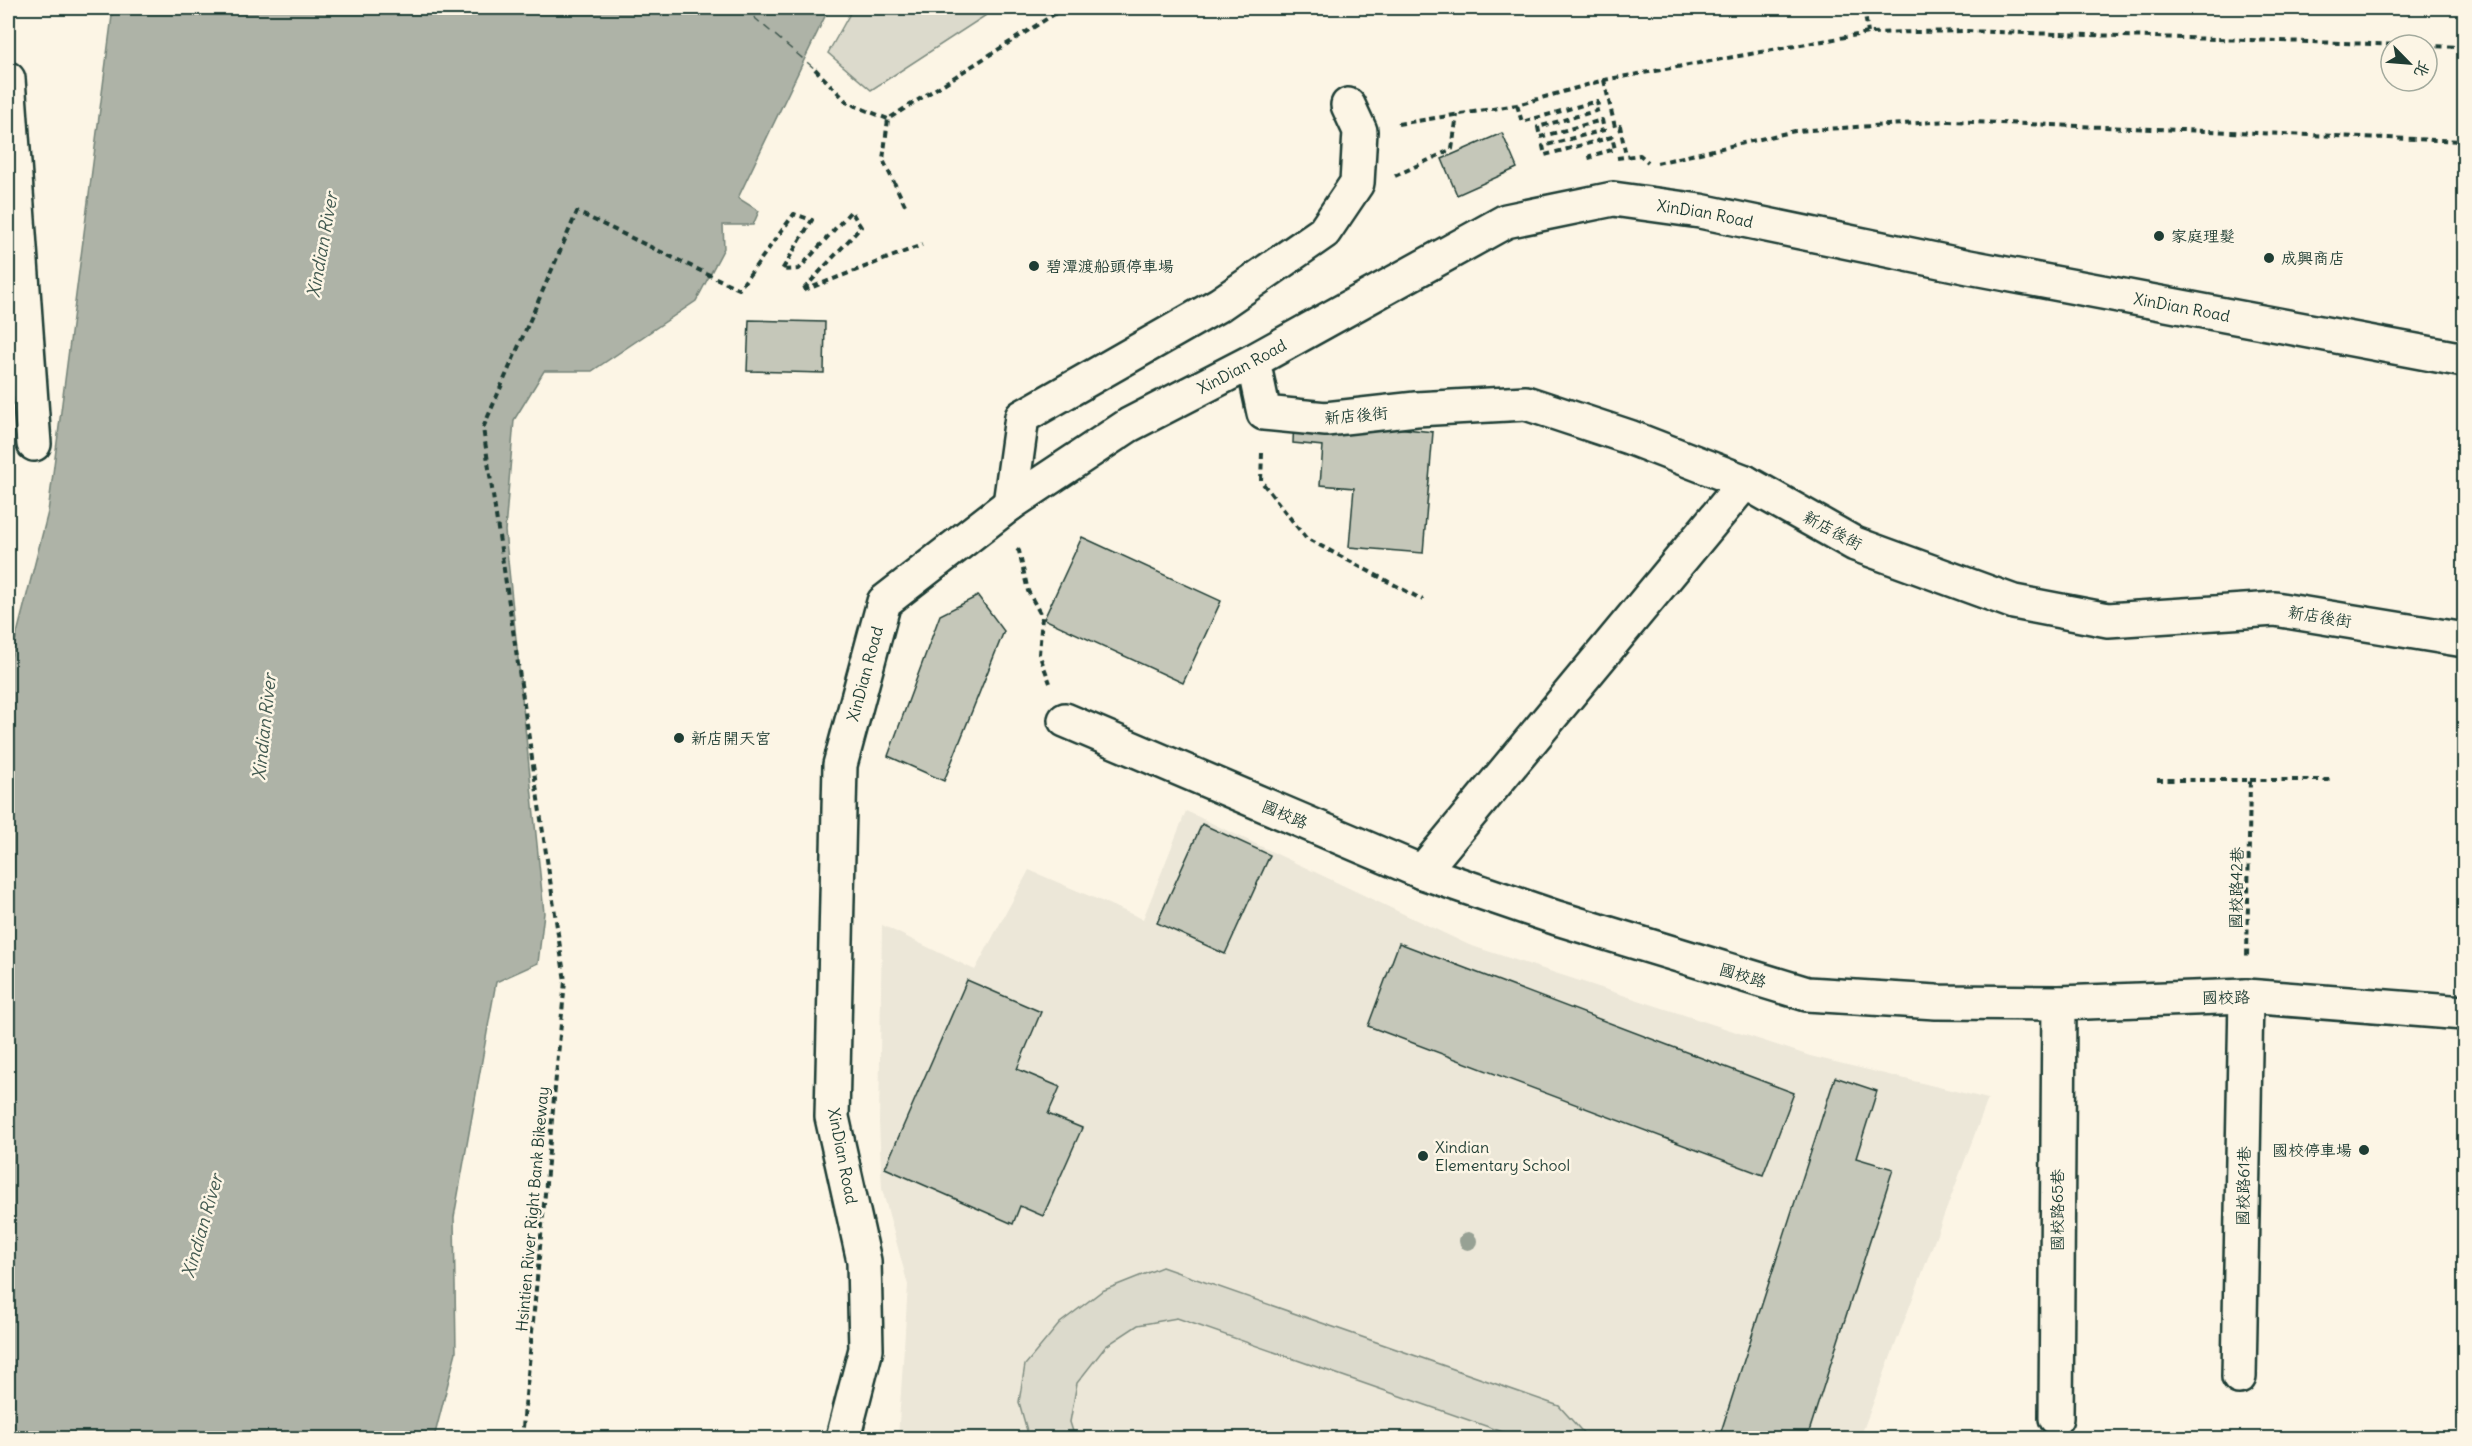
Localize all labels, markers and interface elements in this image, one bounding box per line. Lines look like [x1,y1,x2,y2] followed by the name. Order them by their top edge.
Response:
[2379,33,2439,93] north arrow
[2410,58,2435,81] text: 北
[301,188,343,299] water label: Xindian River
[1656,195,1755,232] street label: XinDian Road
[2171,226,2235,246] place label: 家庭理髮
[2152,229,2166,243] marker: 家庭理髮
[2281,248,2345,268] place label: 成興商店
[2262,251,2276,265] marker: 成興商店
[1046,256,1174,276] place label: 碧潭渡船頭停車場
[1027,259,1041,273] marker: 碧潭渡船頭停車場
[2132,288,2232,326] street label: XinDian Road
[1194,335,1290,398] street label: XinDian Road
[1323,402,1389,428] street label: 新店後街
[1800,506,1866,554] street label: 新店後街
[2287,601,2353,631] street label: 新店後街
[842,624,887,724] street label: XinDian Road
[247,670,281,781] water label: Xindian River
[691,728,771,748] place label: 新店開天宮
[672,731,686,745] marker: 新店開天宮
[1259,795,1311,833] street label: 國校路
[2225,847,2247,929] street label: 國校路42巷
[1717,958,1769,992] street label: 國校路
[2202,987,2250,1007] street label: 國校路
[511,1086,553,1332] street label: Hsintien River Right Bank Bikeway
[824,1106,862,1206] street label: XinDian Road
[1435,1137,1570,1175] place label: Xindian Elementary School
[2272,1140,2352,1160] place label: 國校停車場
[2357,1143,2371,1157] marker: 國校停車場
[2232,1146,2254,1226] street label: 國校路61巷
[1416,1149,1430,1163] marker: Xindian Elementary School
[176,1169,228,1280] water label: Xindian River
[2047,1169,2067,1251] street label: 國校路65巷

